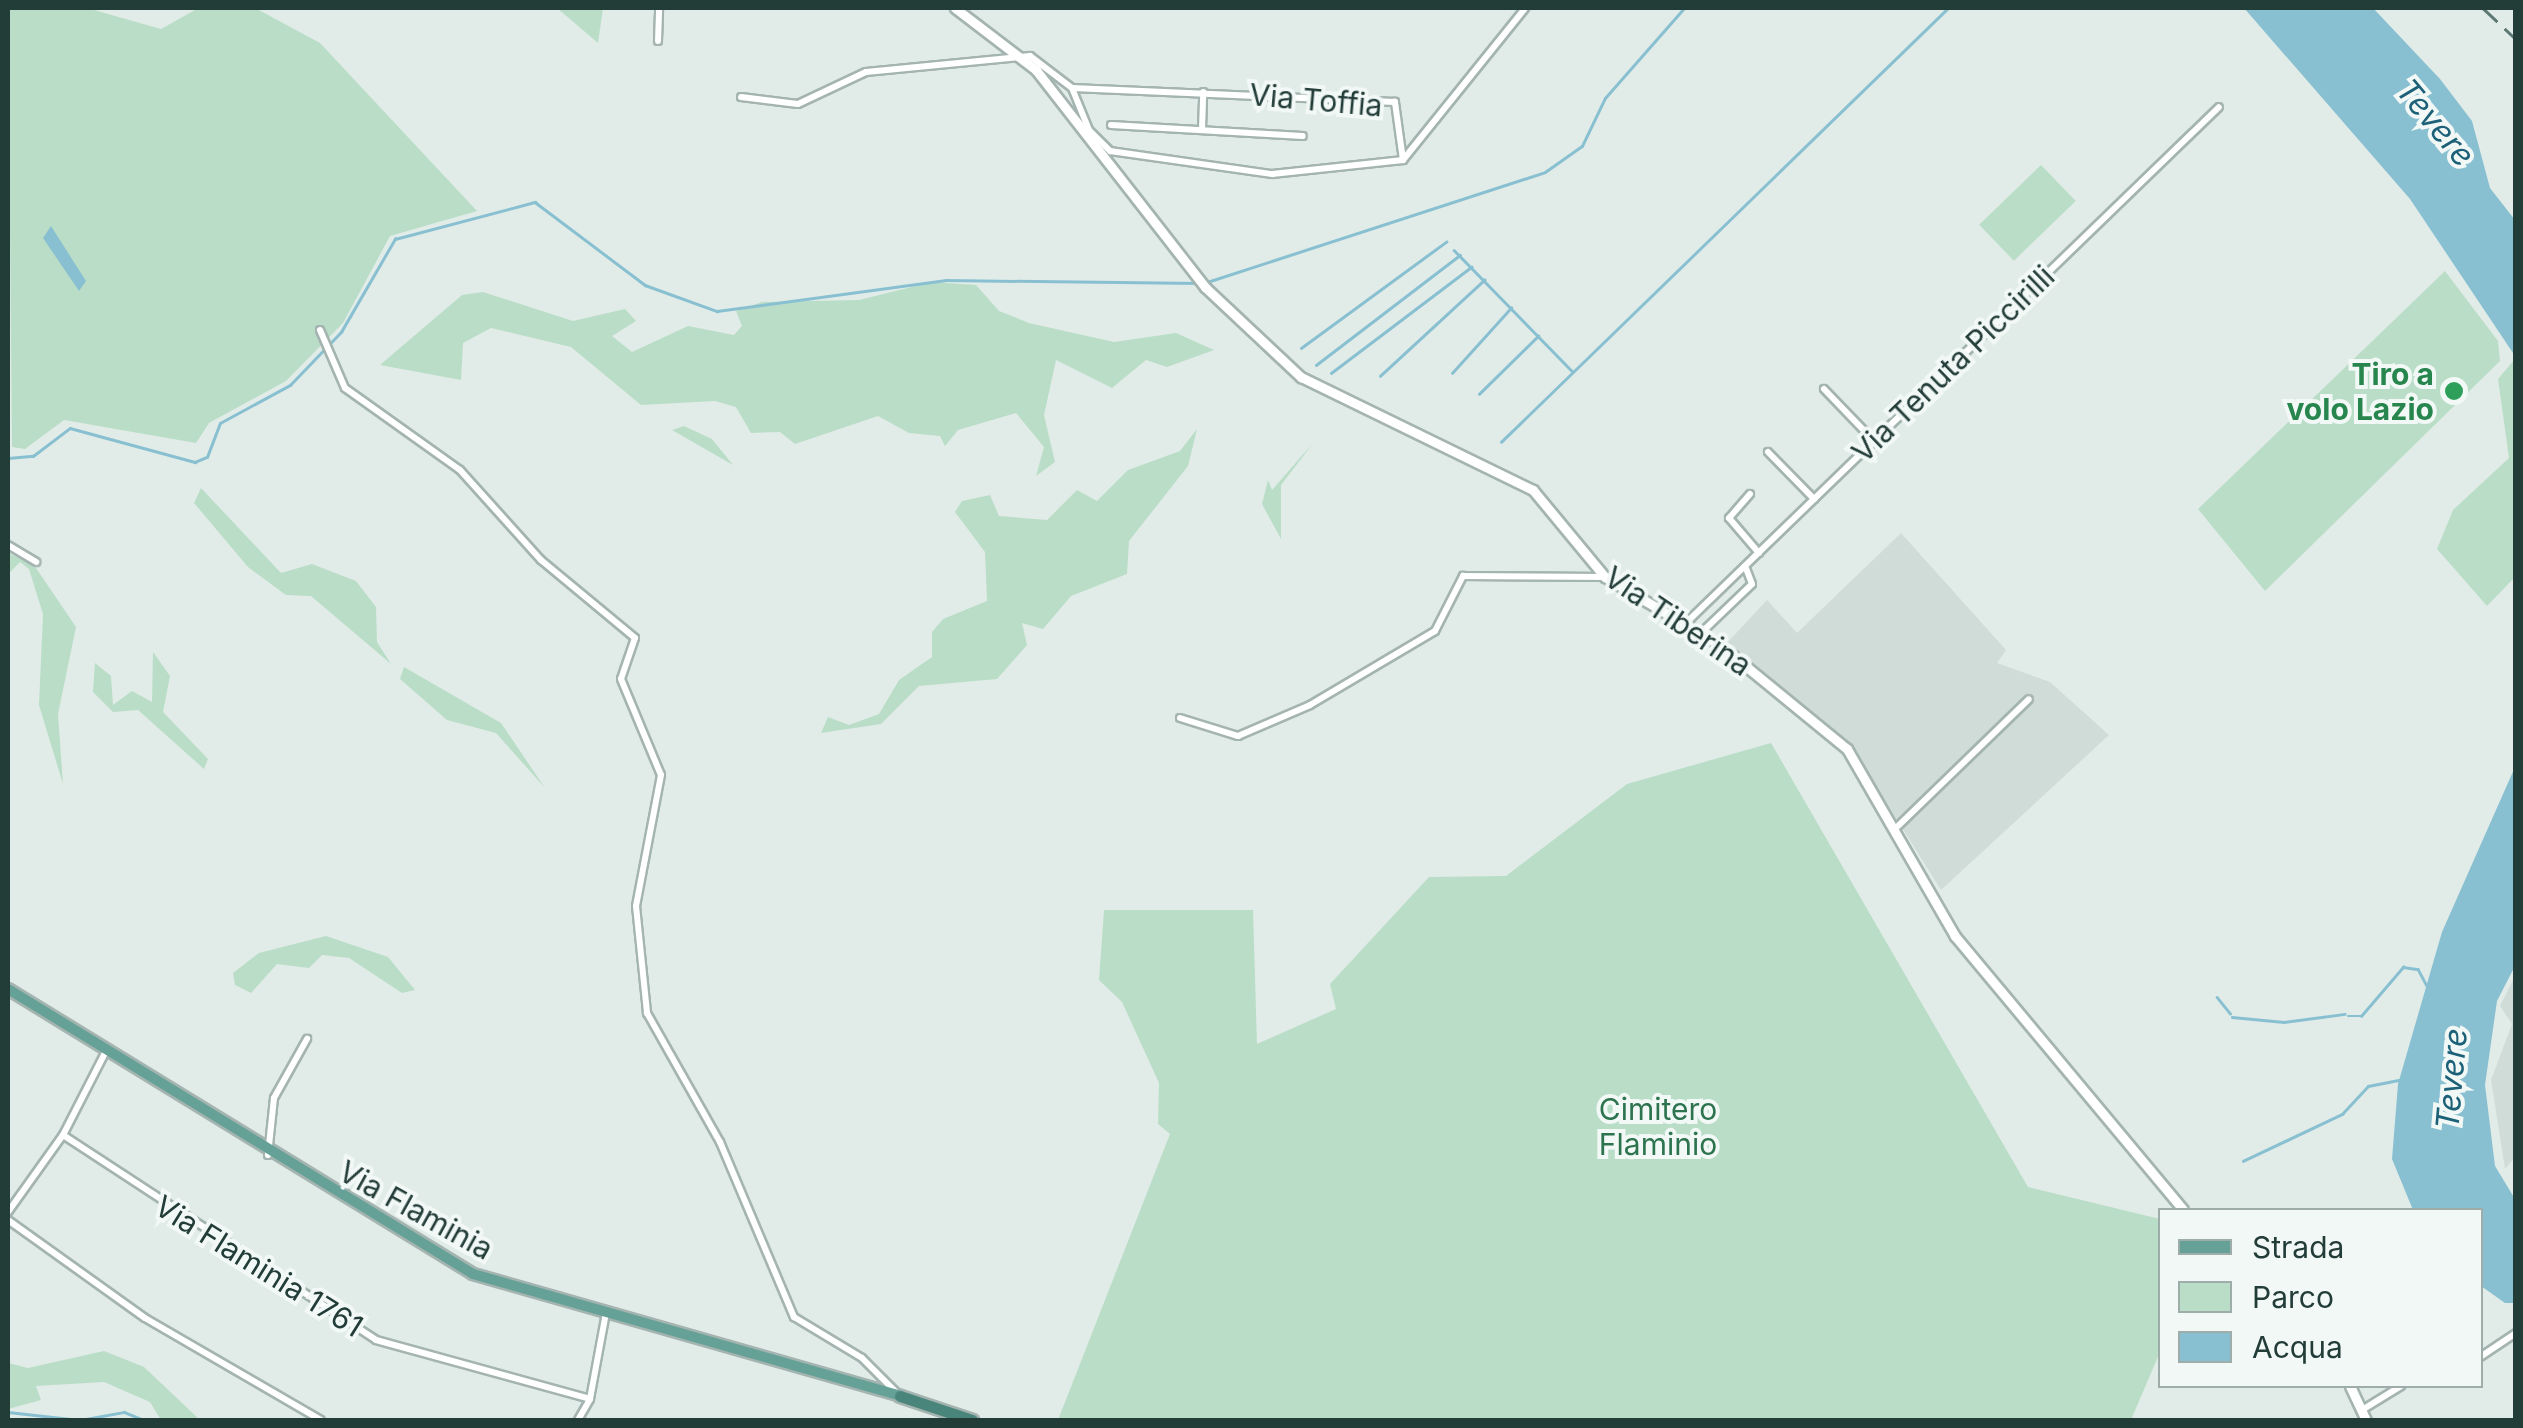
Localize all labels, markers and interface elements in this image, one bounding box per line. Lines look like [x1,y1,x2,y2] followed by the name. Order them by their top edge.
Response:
[2388,72,2482,174] water label: Tevere
[1248,76,1384,124] street label: Via Toffia
[1844,258,2062,470] street label: Via Tenuta Piccirilli
[2286,356,2434,426] place label: Tiro a volo Lazio
[2443,380,2465,402] marker: Tiro a volo Lazio
[1598,559,1758,683] street label: Via Tiberina
[2428,1027,2476,1131] water label: Tevere
[1599,1091,1717,1162] park label: Cimitero Flaminio
[333,1153,499,1267] street label: Via Flaminia
[148,1188,370,1344] street label: Via Flaminia 1761
[2158,1208,2483,1388] legend
[2252,1229,2344,1265] text: Strada
[2252,1279,2334,1315] text: Parco
[2252,1329,2343,1365] text: Acqua

